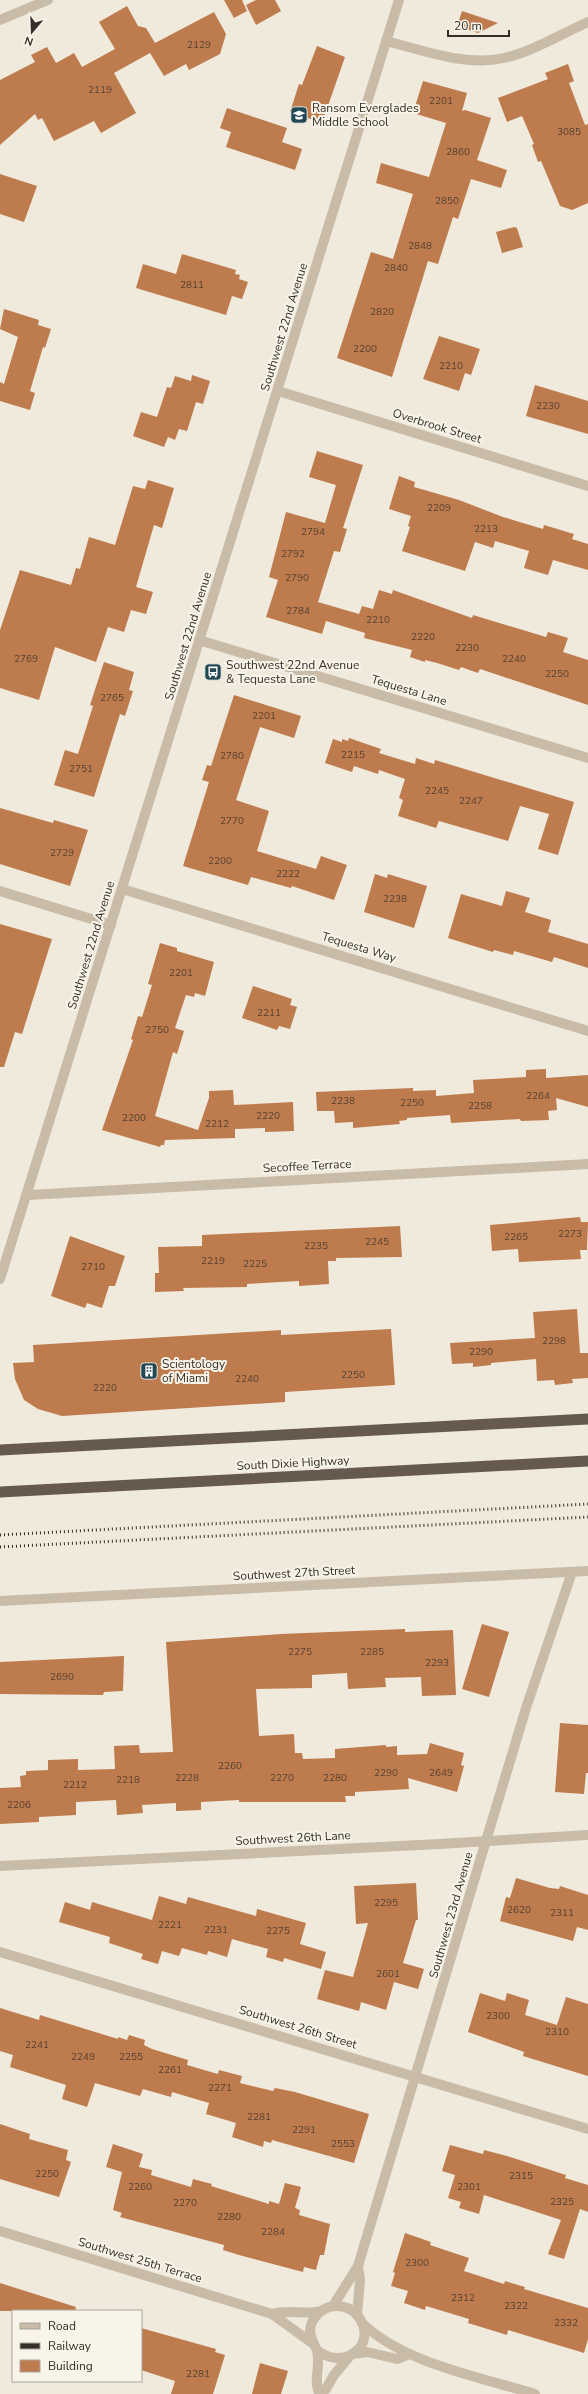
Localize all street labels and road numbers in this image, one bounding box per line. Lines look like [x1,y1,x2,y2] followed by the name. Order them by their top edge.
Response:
[257,261,311,393] street label: Southwest 22nd Avenue
[390,405,484,447] street label: Overbrook Street
[161,570,215,702] street label: Southwest 22nd Avenue
[369,671,449,709] street label: Tequesta Lane
[64,879,118,1011] street label: Southwest 22nd Avenue
[320,928,399,966] street label: Tequesta Way
[262,1156,352,1176] street label: Secoffee Terrace
[236,1452,351,1474] street label: South Dixie Highway
[232,1562,356,1584] street label: Southwest 27th Street
[235,1827,351,1849] street label: Southwest 26th Lane
[425,1850,477,1980] street label: Southwest 23rd Avenue
[237,2001,360,2053] street label: Southwest 26th Street
[76,2233,204,2287] street label: Southwest 25th Terrace

